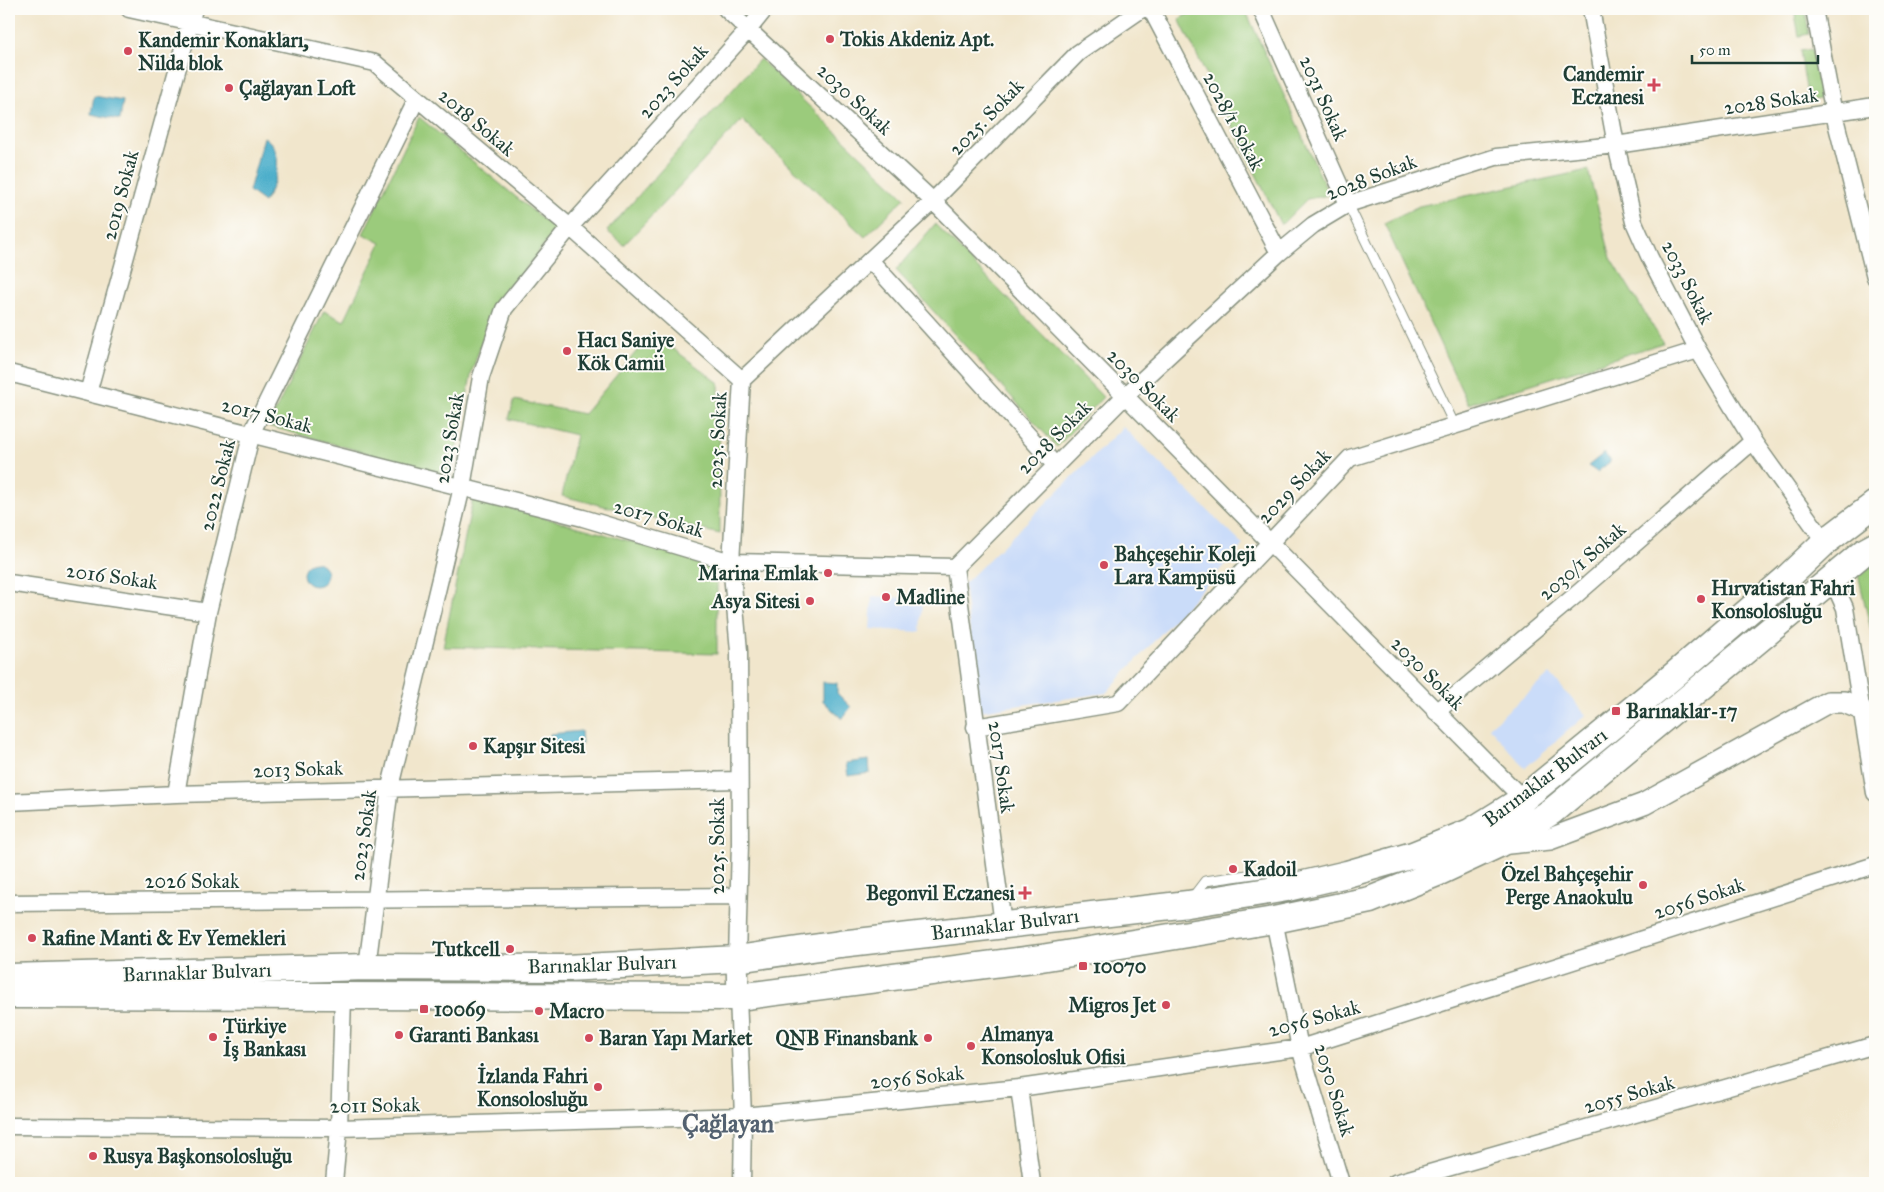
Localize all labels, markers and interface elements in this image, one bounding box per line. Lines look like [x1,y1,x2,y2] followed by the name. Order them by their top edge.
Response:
[839,27,994,52] place label: Tokis Akdeniz Apt.
[138,28,309,75] place label: Kandemir Konakları, Nilda blok
[1692,32,1818,64] scale bar
[824,33,836,45] marker: Tokis Akdeniz Apt.
[633,38,713,123] street label: 2023 Sokak
[1699,41,1731,59] text: 50 m
[122,45,134,57] marker: Kandemir Konakları, Nilda blok
[1295,52,1354,145] street label: 2031 Sokak
[812,58,898,140] street label: 2030 Sokak
[1563,62,1644,109] place label: Candemir Eczanesi
[1198,68,1270,175] street label: 2028/1 Sokak
[944,73,1029,160] street label: 2025. Sokak
[239,76,357,101] place label: Çağlayan Loft
[1648,79,1660,91] marker: Candemir Eczanesi
[223,82,235,94] marker: Çağlayan Loft
[1722,82,1820,119] street label: 2028 Sokak
[434,83,521,161] street label: 2018 Sokak
[96,146,144,243] street label: 2019 Sokak
[1322,149,1420,205] street label: 2028 Sokak
[1657,236,1720,328] street label: 2033 Sokak
[577,328,675,375] place label: Hacı Saniye Kök Camii
[1102,343,1186,427] street label: 2030 Sokak
[561,345,573,357] marker: Hacı Saniye Kök Camii
[429,390,469,486] street label: 2023 Sokak
[702,390,732,489] street label: 2025. Sokak
[219,392,316,438] street label: 2017 Sokak
[1012,394,1097,479] street label: 2028 Sokak
[194,436,240,534] street label: 2022 Sokak
[1252,443,1336,529] street label: 2029 Sokak
[611,494,708,543] street label: 2017 Sokak
[1534,516,1631,605] street label: 2030/1 Sokak
[1114,542,1256,590] place label: Bahçeşehir Koleji Lara Kampüsü
[65,558,160,594] street label: 2016 Sokak
[1098,559,1110,571] marker: Bahçeşehir Koleji Lara Kampüsü
[698,561,819,585] place label: Marina Emlak
[822,567,834,579] marker: Marina Emlak
[1711,576,1856,624] place label: Hırvatistan Fahri Konsolosluğu
[896,585,966,609] place label: Madline
[710,589,801,614] place label: Asya Sitesi
[880,591,892,603] marker: Madline
[1695,593,1707,605] marker: Hırvatistan Fahri Konsolosluğu
[804,595,816,607] marker: Asya Sitesi
[1386,631,1470,715] street label: 2030 Sokak
[1626,699,1738,723] place label: Barınaklar-17
[1610,705,1622,717] marker: Barınaklar-17
[984,719,1020,815] street label: 2017 Sokak
[1478,722,1612,831] street label: Barınaklar Bulvarı
[483,734,586,759] place label: Kapşır Sitesi
[467,740,479,752] marker: Kapşır Sitesi
[253,755,344,783] street label: 2013 Sokak
[345,787,381,882] street label: 2023 Sokak
[705,797,729,895] street label: 2025. Sokak
[1243,857,1297,881] place label: Kadoil
[1501,861,1633,910] place label: Özel Bahçeşehir Perge Anaokulu
[1227,863,1239,875] marker: Kadoil
[145,869,240,893] street label: 2026 Sokak
[1651,872,1748,924] street label: 2056 Sokak
[1637,879,1649,891] marker: Özel Bahçeşehir Perge Anaokulu
[866,881,1015,906] place label: Begonvil Eczanesi
[1019,887,1031,899] marker: Begonvil Eczanesi
[930,903,1081,945] street label: Barınaklar Bulvarı
[42,926,287,950] place label: Rafine Manti & Ev Yemekleri
[26,932,38,944] marker: Rafine Manti & Ev Yemekleri
[431,937,501,961] place label: Tutkcell
[504,943,516,955] marker: Tutkcell
[527,949,677,979] street label: Barınaklar Bulvarı
[1093,954,1147,978] place label: 10070
[122,957,272,987] street label: Barınaklar Bulvarı
[1077,960,1089,972] marker: 10070
[1068,993,1157,1019] place label: Migros Jet
[1265,994,1363,1042] street label: 2056 Sokak
[434,997,486,1022] place label: 10069
[549,999,604,1023] place label: Macro
[1160,999,1172,1011] marker: Migros Jet
[418,1003,430,1015] marker: 10069
[533,1005,545,1017] marker: Macro
[222,1014,307,1062] place label: Türkiye İş Bankası
[979,1022,1126,1069] place label: Almanya Konsolosluk Ofisi
[409,1023,539,1047] place label: Garanti Bankası
[599,1026,753,1051] place label: Baran Yapı Market
[775,1026,919,1051] place label: QNB Finansbank
[393,1029,405,1041] marker: Garanti Bankası
[207,1031,219,1043] marker: Türkiye İş Bankası
[583,1032,595,1044] marker: Baran Yapı Market
[922,1032,934,1044] marker: QNB Finansbank
[965,1040,977,1052] marker: Almanya Konsolosluk Ofisi
[1310,1041,1361,1140] street label: 2050 Sokak
[869,1060,966,1094] street label: 2056 Sokak
[477,1062,588,1112] place label: İzlanda Fahri Konsolosluğu
[1581,1069,1678,1118] street label: 2055 Sokak
[592,1081,604,1093] marker: İzlanda Fahri Konsolosluğu
[330,1092,421,1118] street label: 2011 Sokak
[682,1108,774,1140] district label: Çağlayan
[103,1144,293,1169] place label: Rusya Başkonsolosluğu
[87,1150,99,1162] marker: Rusya Başkonsolosluğu

